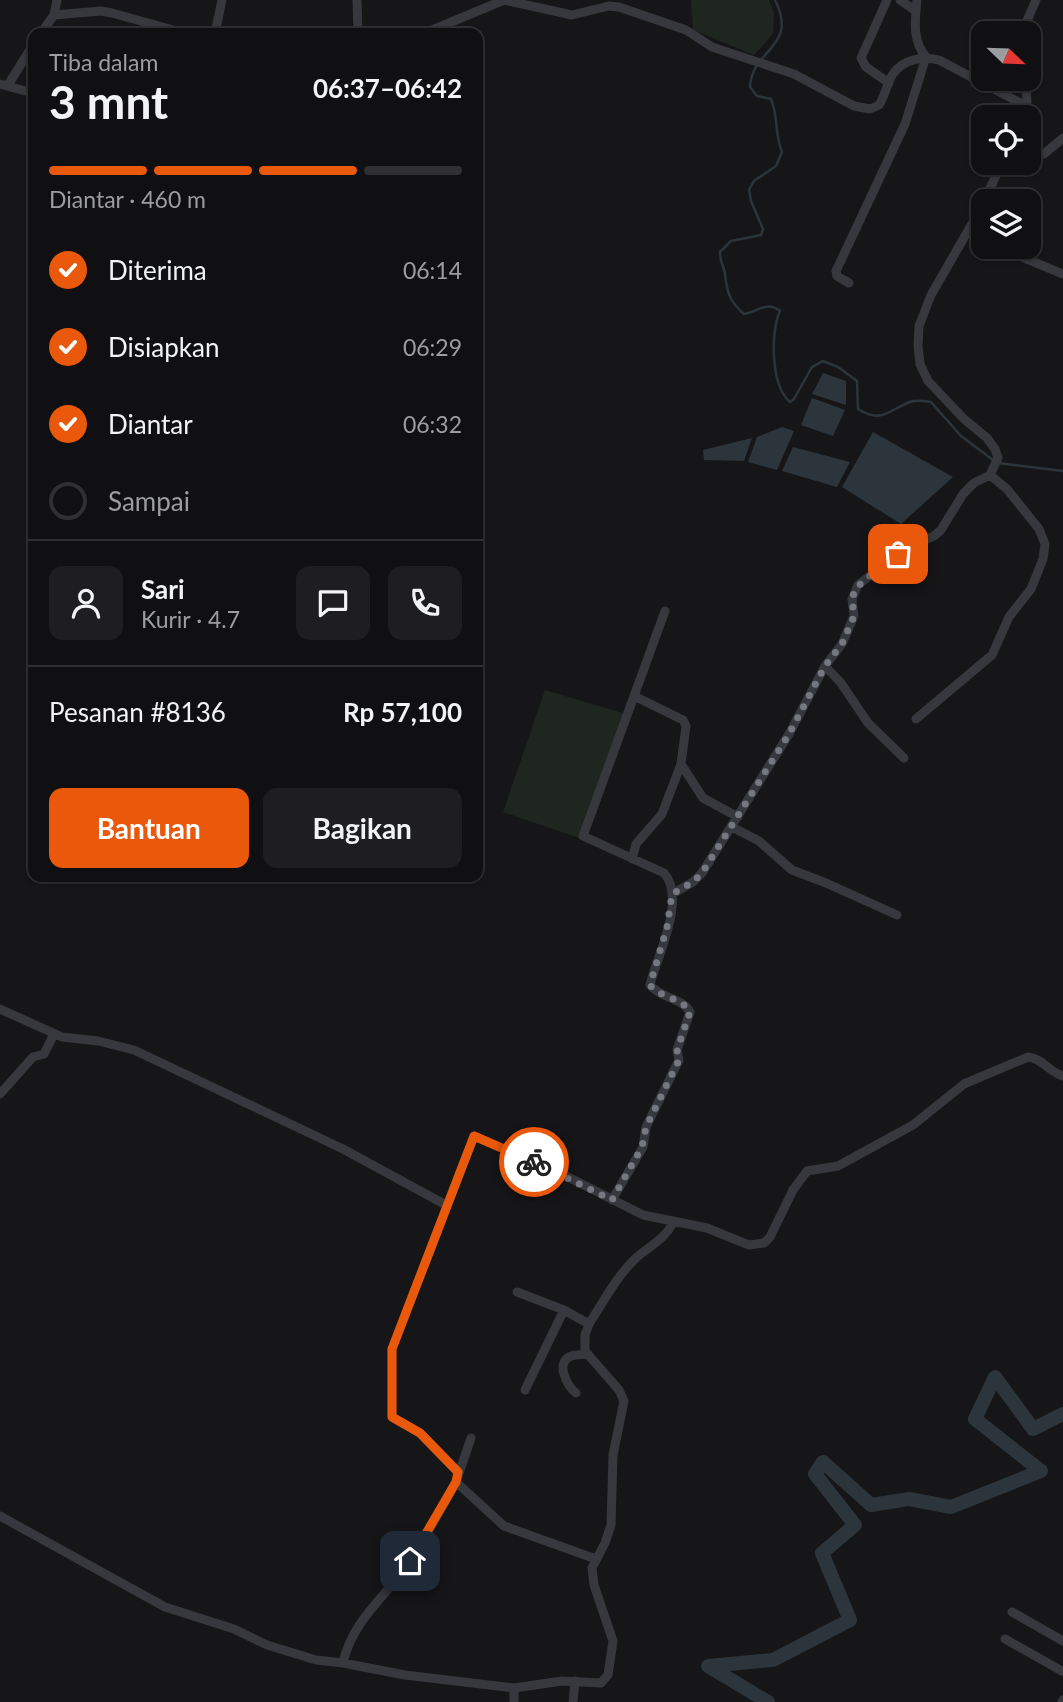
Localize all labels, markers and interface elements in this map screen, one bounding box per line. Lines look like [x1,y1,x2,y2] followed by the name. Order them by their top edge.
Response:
[971,21,1041,91] north arrow
[971,21,1041,259] map controls
[49,48,158,76] text: Tiba dalam
[313,72,462,104] text: 06:37–06:42
[49,74,168,129] text: 3 mnt
[971,105,1041,175] button: locate
[49,185,206,213] text: Diantar · 460 m
[971,189,1041,259] button: layers
[49,251,87,289] icon: check
[108,254,207,286] text: Diterima
[403,256,462,284] text: 06:14
[49,328,87,366] icon: check
[108,331,219,363] text: Disiapkan
[403,333,462,361] text: 06:29
[49,405,87,443] icon: check
[108,408,193,440] text: Diantar
[403,410,462,438] text: 06:32
[108,485,190,517] text: Sampai
[868,524,928,584] pin
[879,535,917,573] icon: bag
[49,566,123,640] button: person
[296,566,370,640] button: chat
[388,566,462,640] button: phone
[141,573,185,605] text: Sari
[141,605,240,633] text: Kurir · 4.7
[49,696,226,728] text: Pesanan #8136
[343,696,462,728] text: Rp 57,100
[49,788,249,868] button: Bantuan
[263,788,462,868] button: Bagikan
[499,1127,569,1197] courier
[515,1143,553,1181] icon: bike
[380,1531,440,1591] pin
[391,1542,429,1580] icon: home

